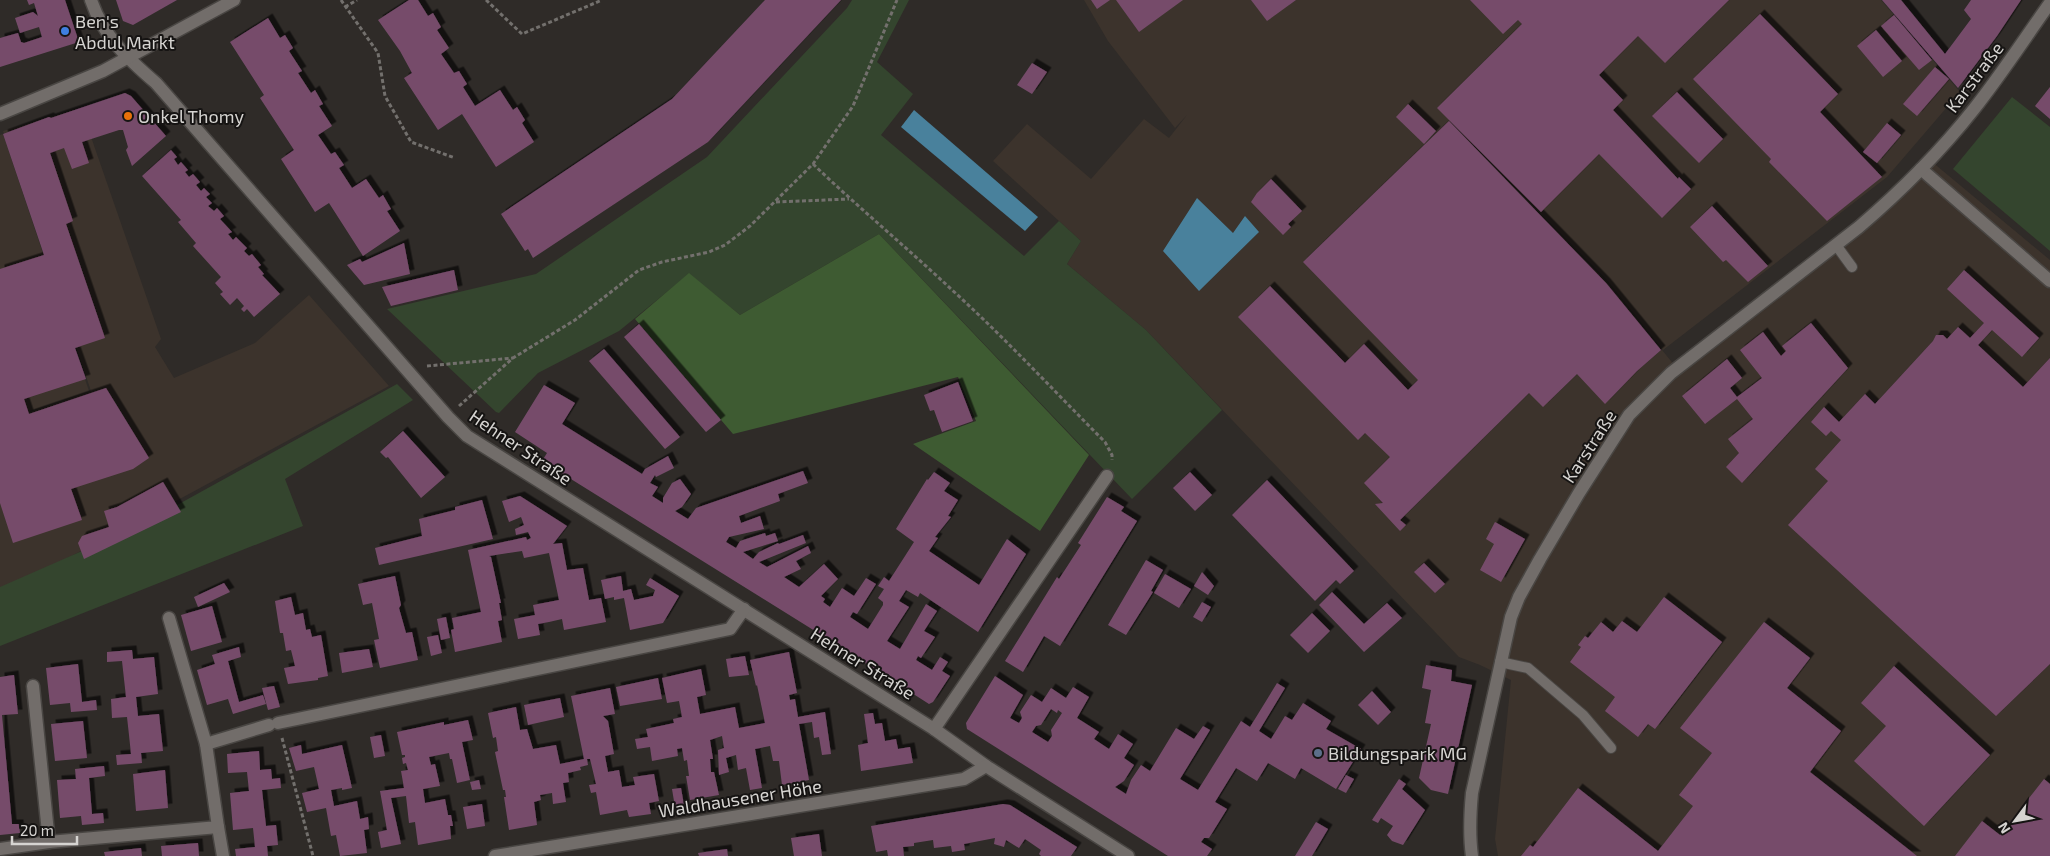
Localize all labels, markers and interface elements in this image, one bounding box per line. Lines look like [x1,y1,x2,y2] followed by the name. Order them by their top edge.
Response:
[75,10,175,53] place label: Ben's Abdul Markt
[59,25,71,37] marker: Ben's Abdul Markt
[1940,37,2008,117] street label: Karstraße
[138,105,244,127] place label: Onkel Thomy
[122,110,134,122] marker: Onkel Thomy
[466,405,576,489] street label: Hehner Straße
[1557,405,1621,487] street label: Karstraße
[807,622,919,704] street label: Hehner Straße
[1328,742,1467,764] place label: Bildungspark MG
[1312,747,1324,759] marker: Bildungspark MG
[657,774,823,822] street label: Waldhausener Höhe
[1990,796,2040,846] north arrow
[12,814,78,846] scale bar
[1994,819,2013,837] text: N
[20,821,54,839] text: 20 m

